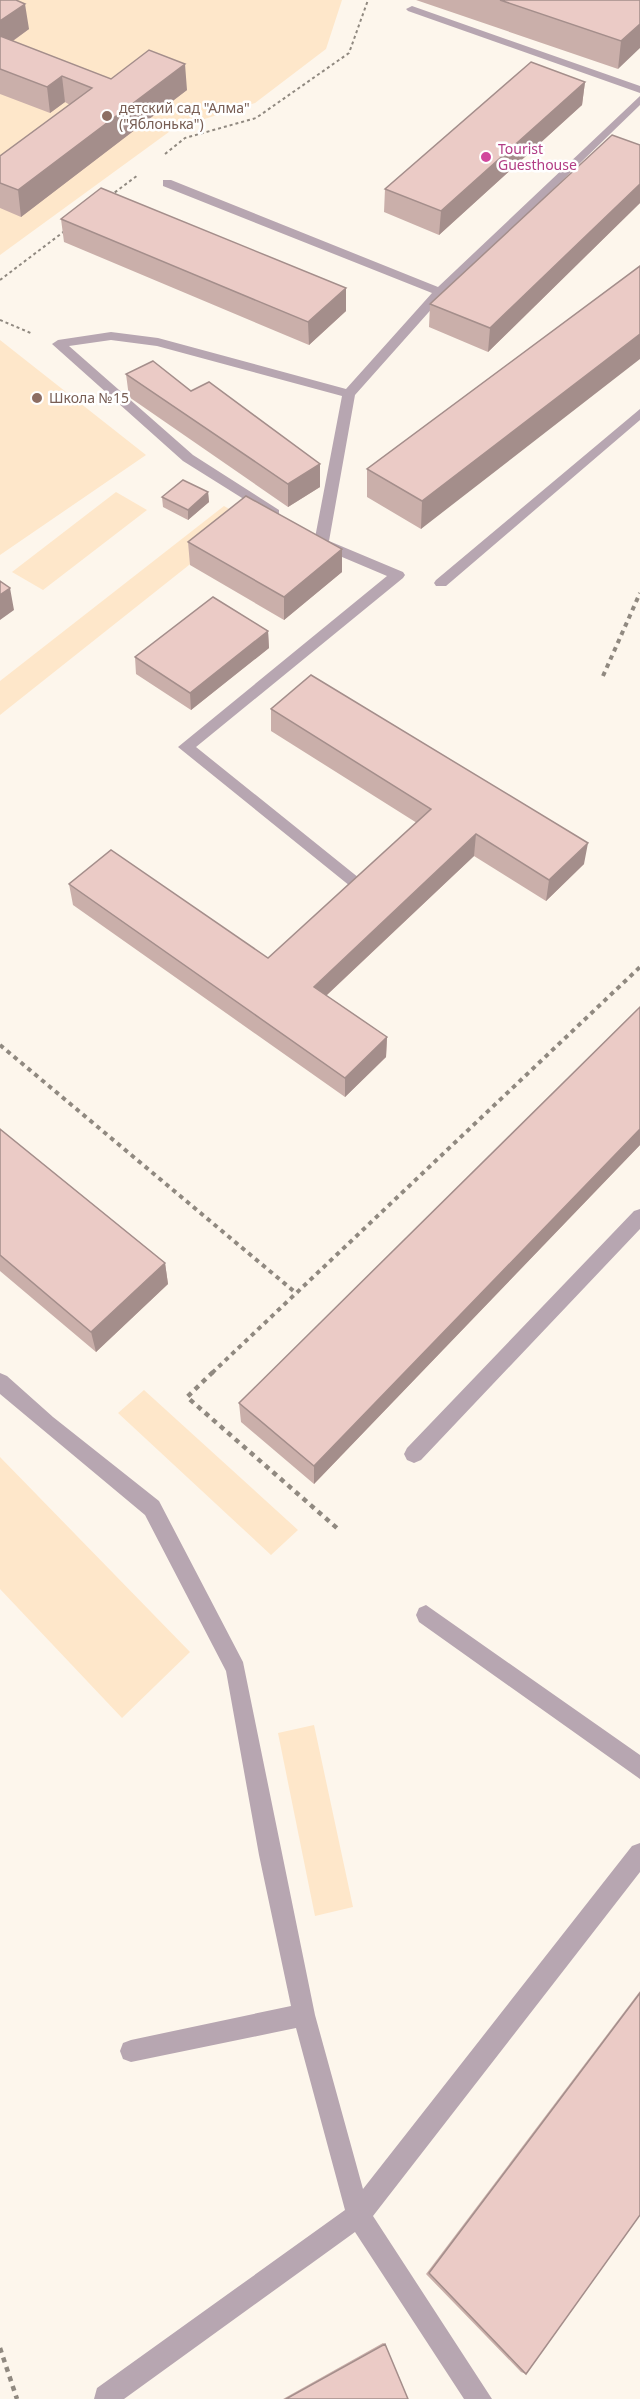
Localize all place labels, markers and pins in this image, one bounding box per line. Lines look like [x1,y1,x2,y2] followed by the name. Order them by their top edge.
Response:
[119,98,250,133] place label: детский сад "Алма" ("Яблонька")
[100,109,114,123] marker: детский сад "Алма" ("Яблонька")
[498,139,577,174] place label: Tourist Guesthouse
[479,150,493,164] marker: Tourist Guesthouse
[49,388,129,407] place label: Школа №15
[30,391,44,405] marker: Школа №15

